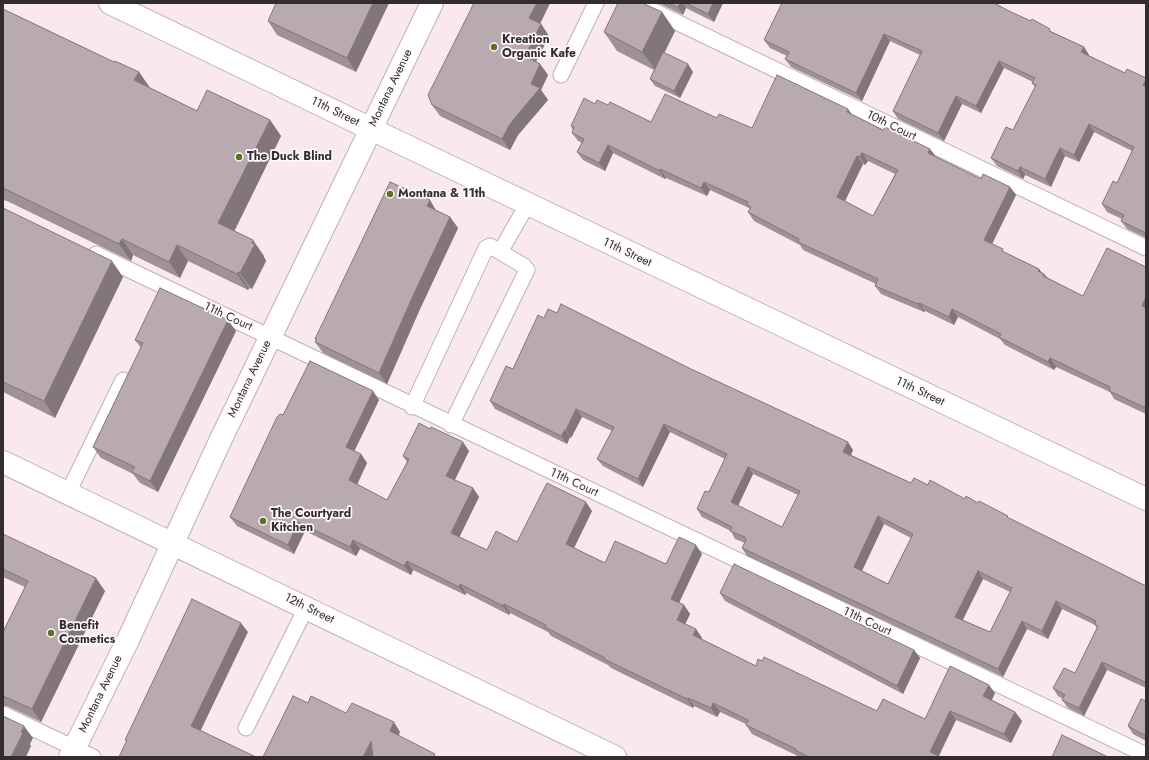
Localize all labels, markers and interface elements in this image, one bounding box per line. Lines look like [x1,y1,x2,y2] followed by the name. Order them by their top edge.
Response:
[502,33,576,61] place label: Kreation Organic Kafe
[489,42,499,52] marker: Kreation Organic Kafe
[366,47,416,129] street label: Montana Avenue
[308,94,362,130] street label: 11th Street
[864,108,918,144] street label: 10th Court
[247,150,332,164] place label: The Duck Blind
[234,152,244,162] marker: The Duck Blind
[398,187,485,201] place label: Montana & 11th
[385,189,395,199] marker: Montana & 11th
[600,235,654,271] street label: 11th Street
[202,300,254,334] street label: 11th Court
[225,338,275,420] street label: Montana Avenue
[893,374,947,410] street label: 11th Street
[548,466,600,500] street label: 11th Court
[271,507,351,535] place label: The Courtyard Kitchen
[258,516,268,526] marker: The Courtyard Kitchen
[282,591,336,627] street label: 12th Street
[841,605,893,639] street label: 11th Court
[59,619,115,647] place label: Benefit Cosmetics
[46,628,56,638] marker: Benefit Cosmetics
[76,653,126,735] street label: Montana Avenue

